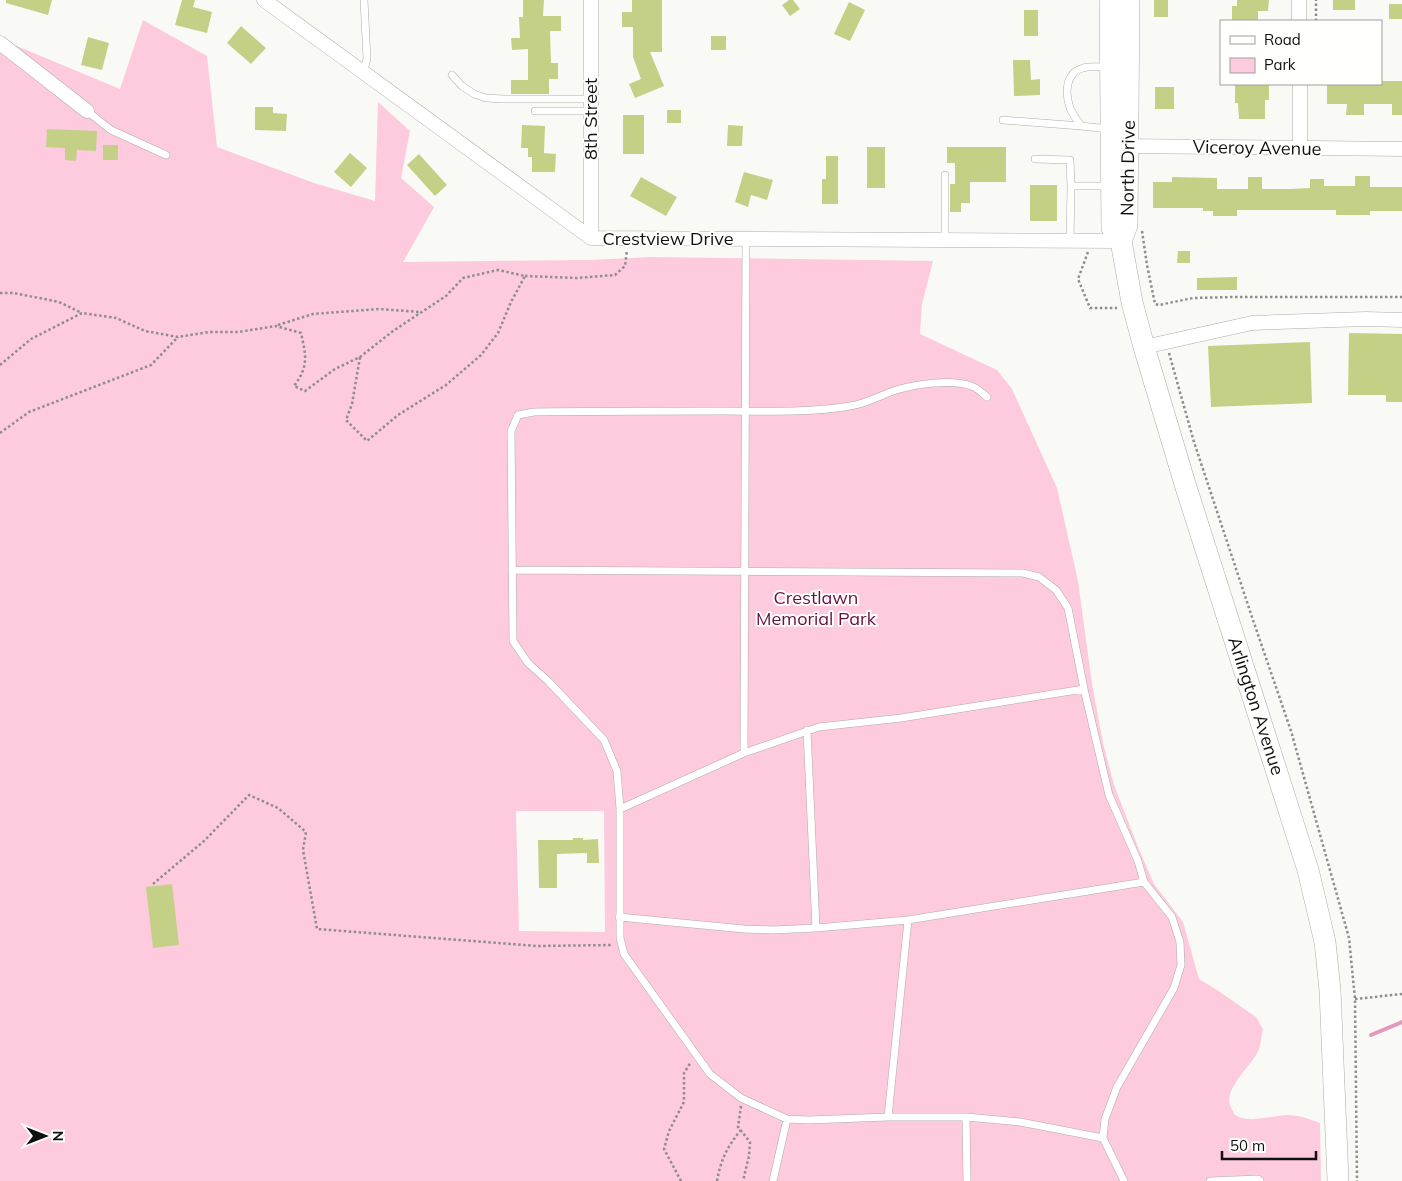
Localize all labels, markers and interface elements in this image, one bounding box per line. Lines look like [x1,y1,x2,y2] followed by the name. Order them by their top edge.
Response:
[1220,20,1382,85] legend
[1264,30,1301,49] text: Road
[1264,55,1296,74] text: Park
[579,78,602,160] street label: 8th Street
[1115,120,1140,216] street label: North Drive
[1192,135,1322,160] street label: Viceroy Avenue
[602,227,734,250] street label: Crestview Drive
[756,586,877,630] park label: Crestlawn Memorial Park
[1223,634,1290,778] street label: Arlington Avenue
[20,1111,70,1161] north arrow
[1222,1128,1316,1160] scale bar
[49,1131,67,1141] text: N
[1230,1136,1265,1155] text: 50 m

